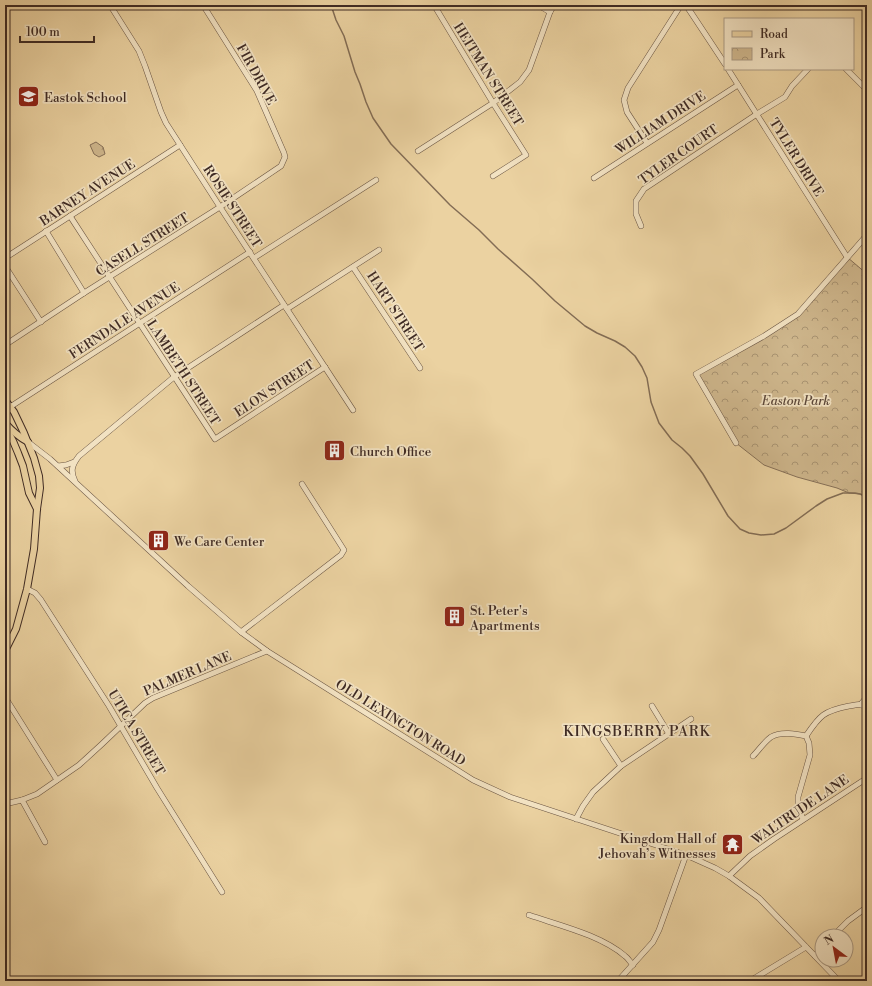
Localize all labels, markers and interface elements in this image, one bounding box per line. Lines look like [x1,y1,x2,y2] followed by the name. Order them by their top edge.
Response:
[20,18,94,44] scale bar
[724,18,854,70] legend
[450,20,526,129] street label: HEITMAN STREET
[26,25,60,40] text: 100 m
[760,27,788,42] text: Road
[233,41,279,108] street label: FIR DRIVE
[760,47,786,62] text: Park
[16,84,42,110] school or university icon: Eastok School
[612,88,709,158] street label: WILLIAM DRIVE
[44,90,127,106] place label: Eastok School
[766,115,827,200] street label: TYLER DRIVE
[636,121,722,188] street label: TYLER COURT
[36,156,138,230] street label: BARNEY AVENUE
[199,162,265,251] street label: ROSIE STREET
[93,210,192,280] street label: CASELL STREET
[363,268,427,355] street label: HART STREET
[66,279,183,363] street label: FERNDALE AVENUE
[143,317,223,428] street label: LAMBETH STREET
[232,357,318,421] street label: ELON STREET
[761,393,830,409] park label: Easton Park
[322,438,348,464] building icon: Church Office
[350,444,432,460] place label: Church Office
[145,528,171,554] building icon: We Care Center
[173,534,265,550] place label: We Care Center
[469,603,540,634] place label: St. Peter's Apartments
[441,604,467,630] building icon: St. Peter's Apartments
[141,648,234,700] street label: PALMER LANE
[332,676,468,769] street label: OLD LEXINGTON ROAD
[104,687,168,778] street label: UTICA STREET
[563,723,711,741] district label: KINGSBERRY PARK
[748,772,852,849] street label: WALTRUDE LANE
[598,831,717,862] place label: Kingdom Hall of Jehovah’s Witnesses
[719,832,745,858] temple icon: Kingdom Hall of Jehovah’s Witnesses
[814,928,854,968] north arrow
[822,932,837,949] text: N

